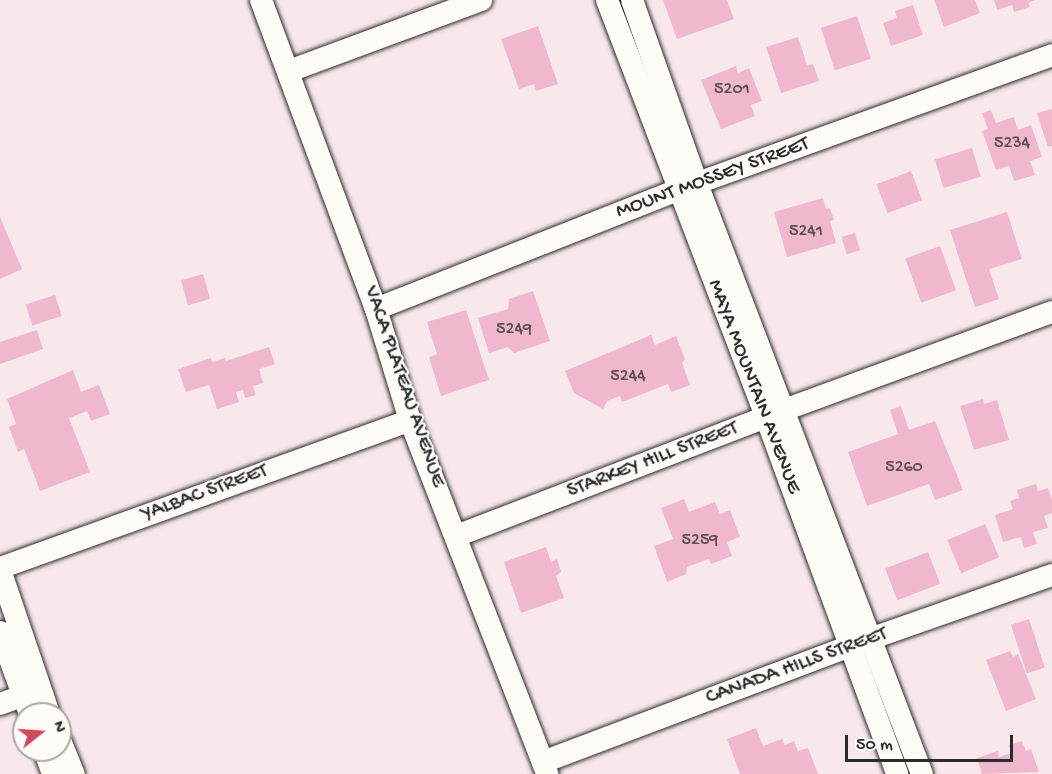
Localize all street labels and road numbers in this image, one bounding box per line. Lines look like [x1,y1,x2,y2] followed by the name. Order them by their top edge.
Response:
[613,132,813,226] street label: MOUNT MOSSEY STREET
[700,276,806,498] street label: MAYA MOUNTAIN AVENUE
[357,283,449,491] street label: VACA PLATEAU AVENUE
[564,417,742,505] street label: STARKEY HILL STREET
[138,460,272,528] street label: YALBAC STREET
[703,622,891,712] street label: CANADA HILLS STREET

